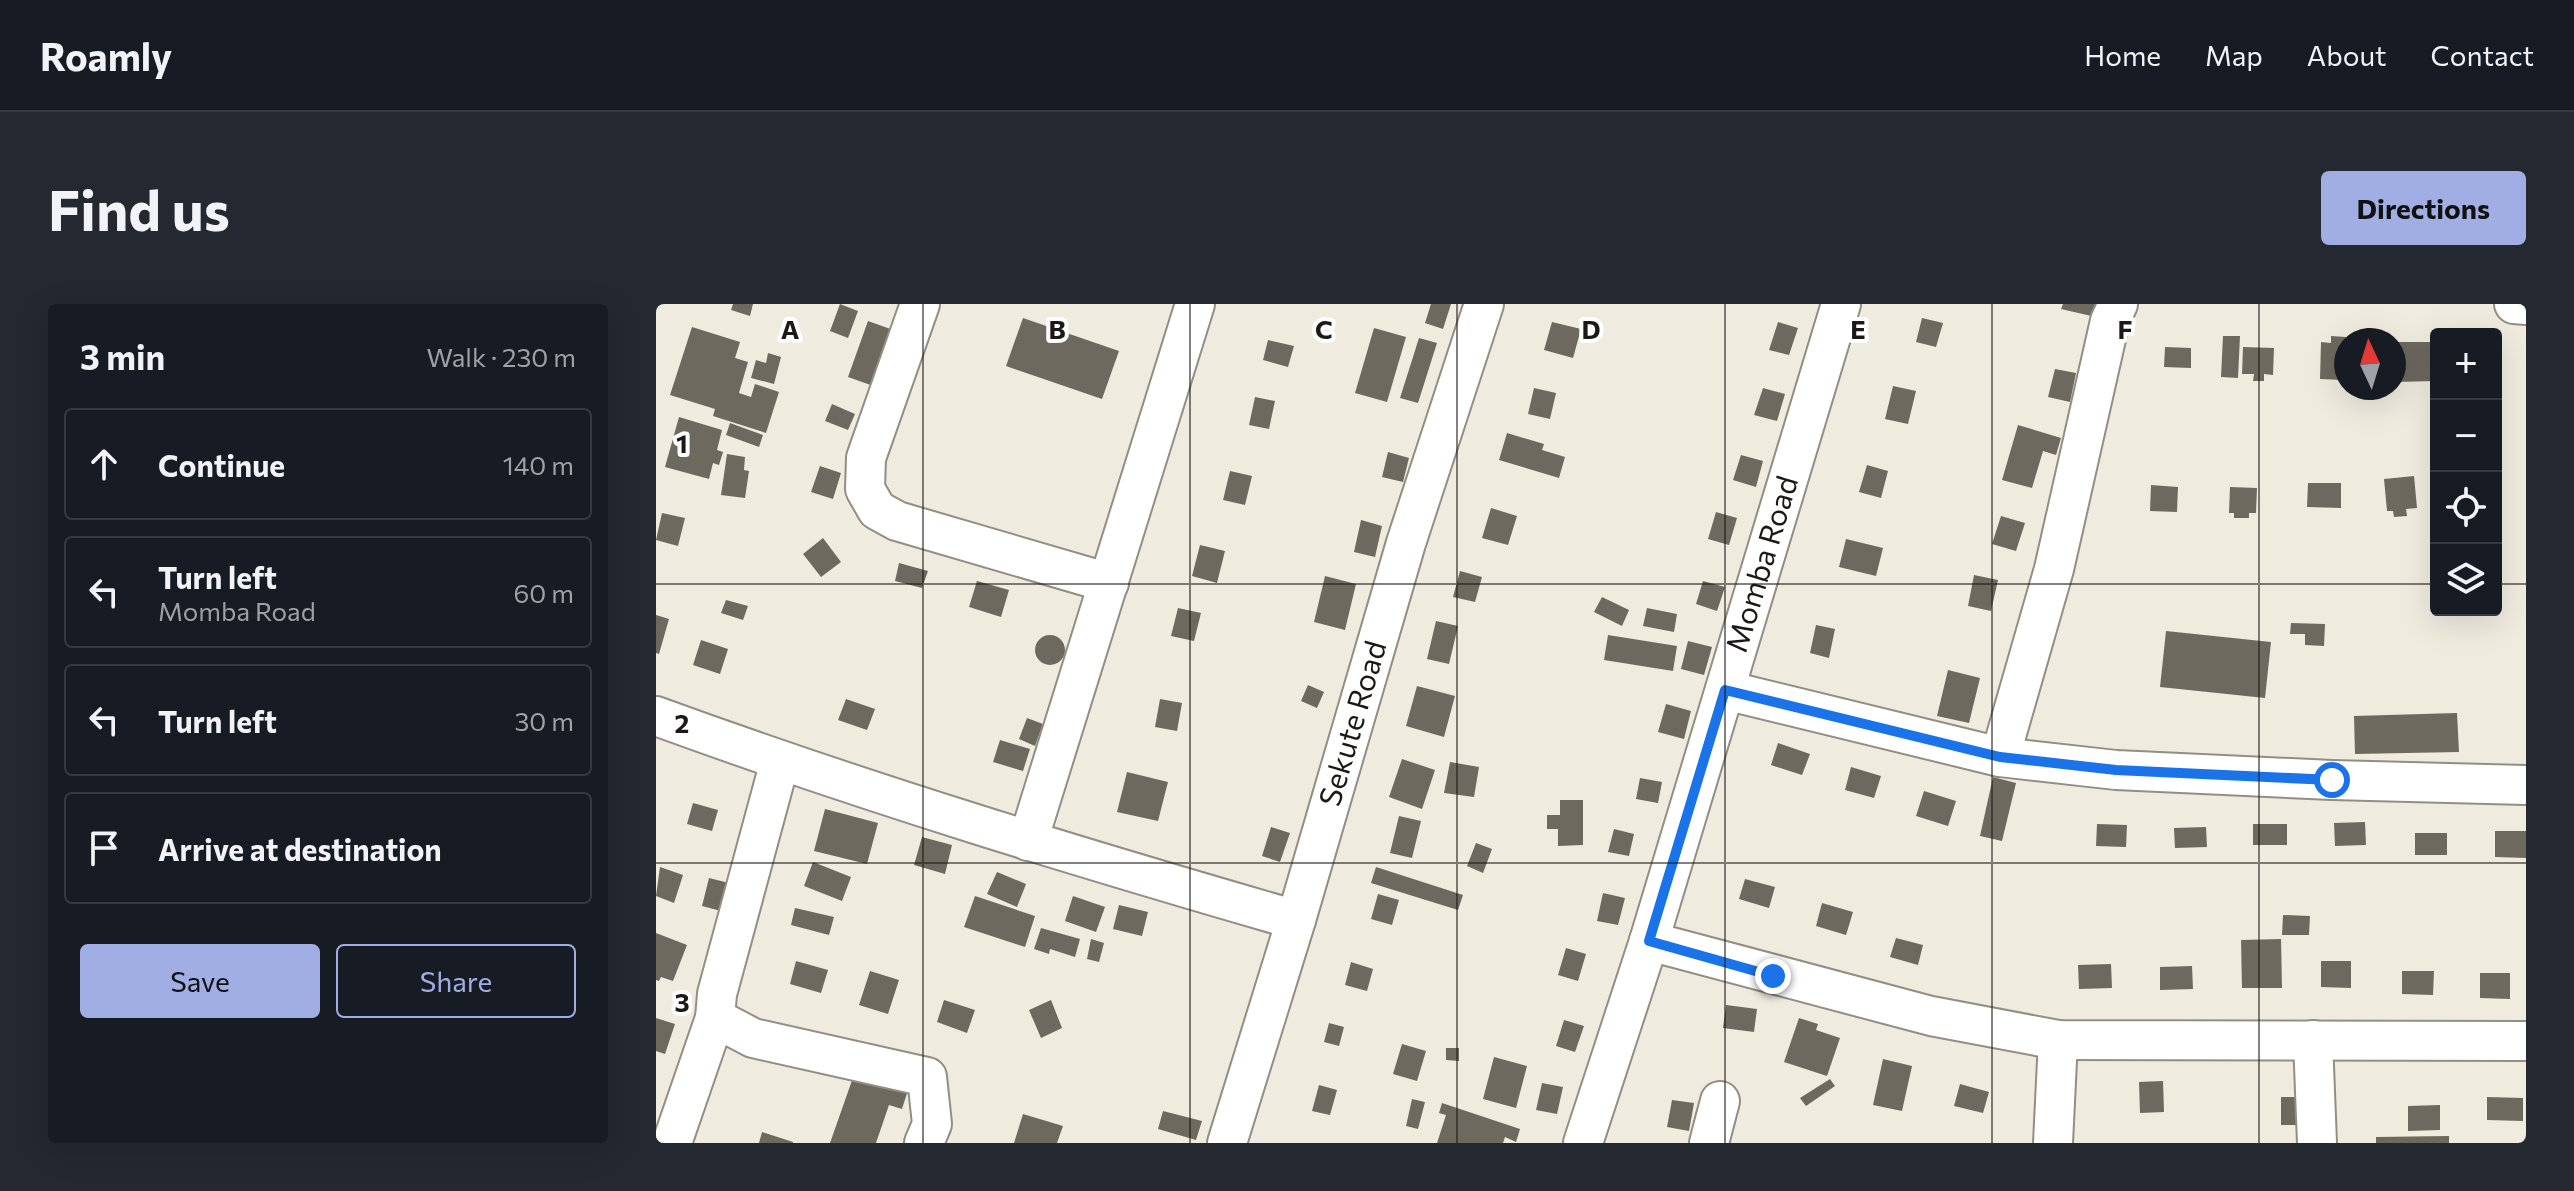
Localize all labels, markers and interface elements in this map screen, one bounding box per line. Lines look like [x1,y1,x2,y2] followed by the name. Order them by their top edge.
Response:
[40,32,172,79] text: Roamly
[2084,38,2161,72] text: Home
[2205,38,2263,72] text: Map
[2307,38,2387,72] text: About
[2431,38,2534,72] text: Contact
[2321,171,2526,245] button: Directions
[48,174,230,243] text: Find us
[781,313,800,344] text: A
[1048,313,1066,344] text: B
[1315,313,1333,344] text: C
[1581,313,1601,344] text: D
[1850,313,1866,344] text: E
[2117,313,2133,344] text: F
[2334,328,2406,400] north arrow
[2430,328,2502,616] map controls
[2430,328,2502,400] button: +
[80,335,165,377] text: 3 min
[427,341,576,372] text: Walk · 230 m
[2430,400,2502,472] button: −
[676,427,688,458] text: 1
[82,442,126,486] icon: ahead
[158,446,285,483] text: Continue
[503,449,574,480] text: 140 m
[1716,471,1804,656] street label: Momba Road
[2430,472,2502,544] button: locate
[2430,544,2502,616] button: layers
[158,558,277,595] text: Turn left
[82,570,126,614] icon: left
[514,577,574,608] text: 60 m
[158,595,316,626] text: Momba Road
[1309,636,1393,810] street label: Sekute Road
[82,698,126,742] icon: left
[158,702,277,739] text: Turn left
[515,705,574,736] text: 30 m
[675,707,689,738] text: 2
[2314,762,2350,798] route start
[82,826,126,870] icon: arrive
[158,830,442,867] text: Arrive at destination
[80,944,320,1018] button: Save
[336,944,576,1018] button: Share
[1755,958,1791,994] route end
[674,986,690,1017] text: 3

